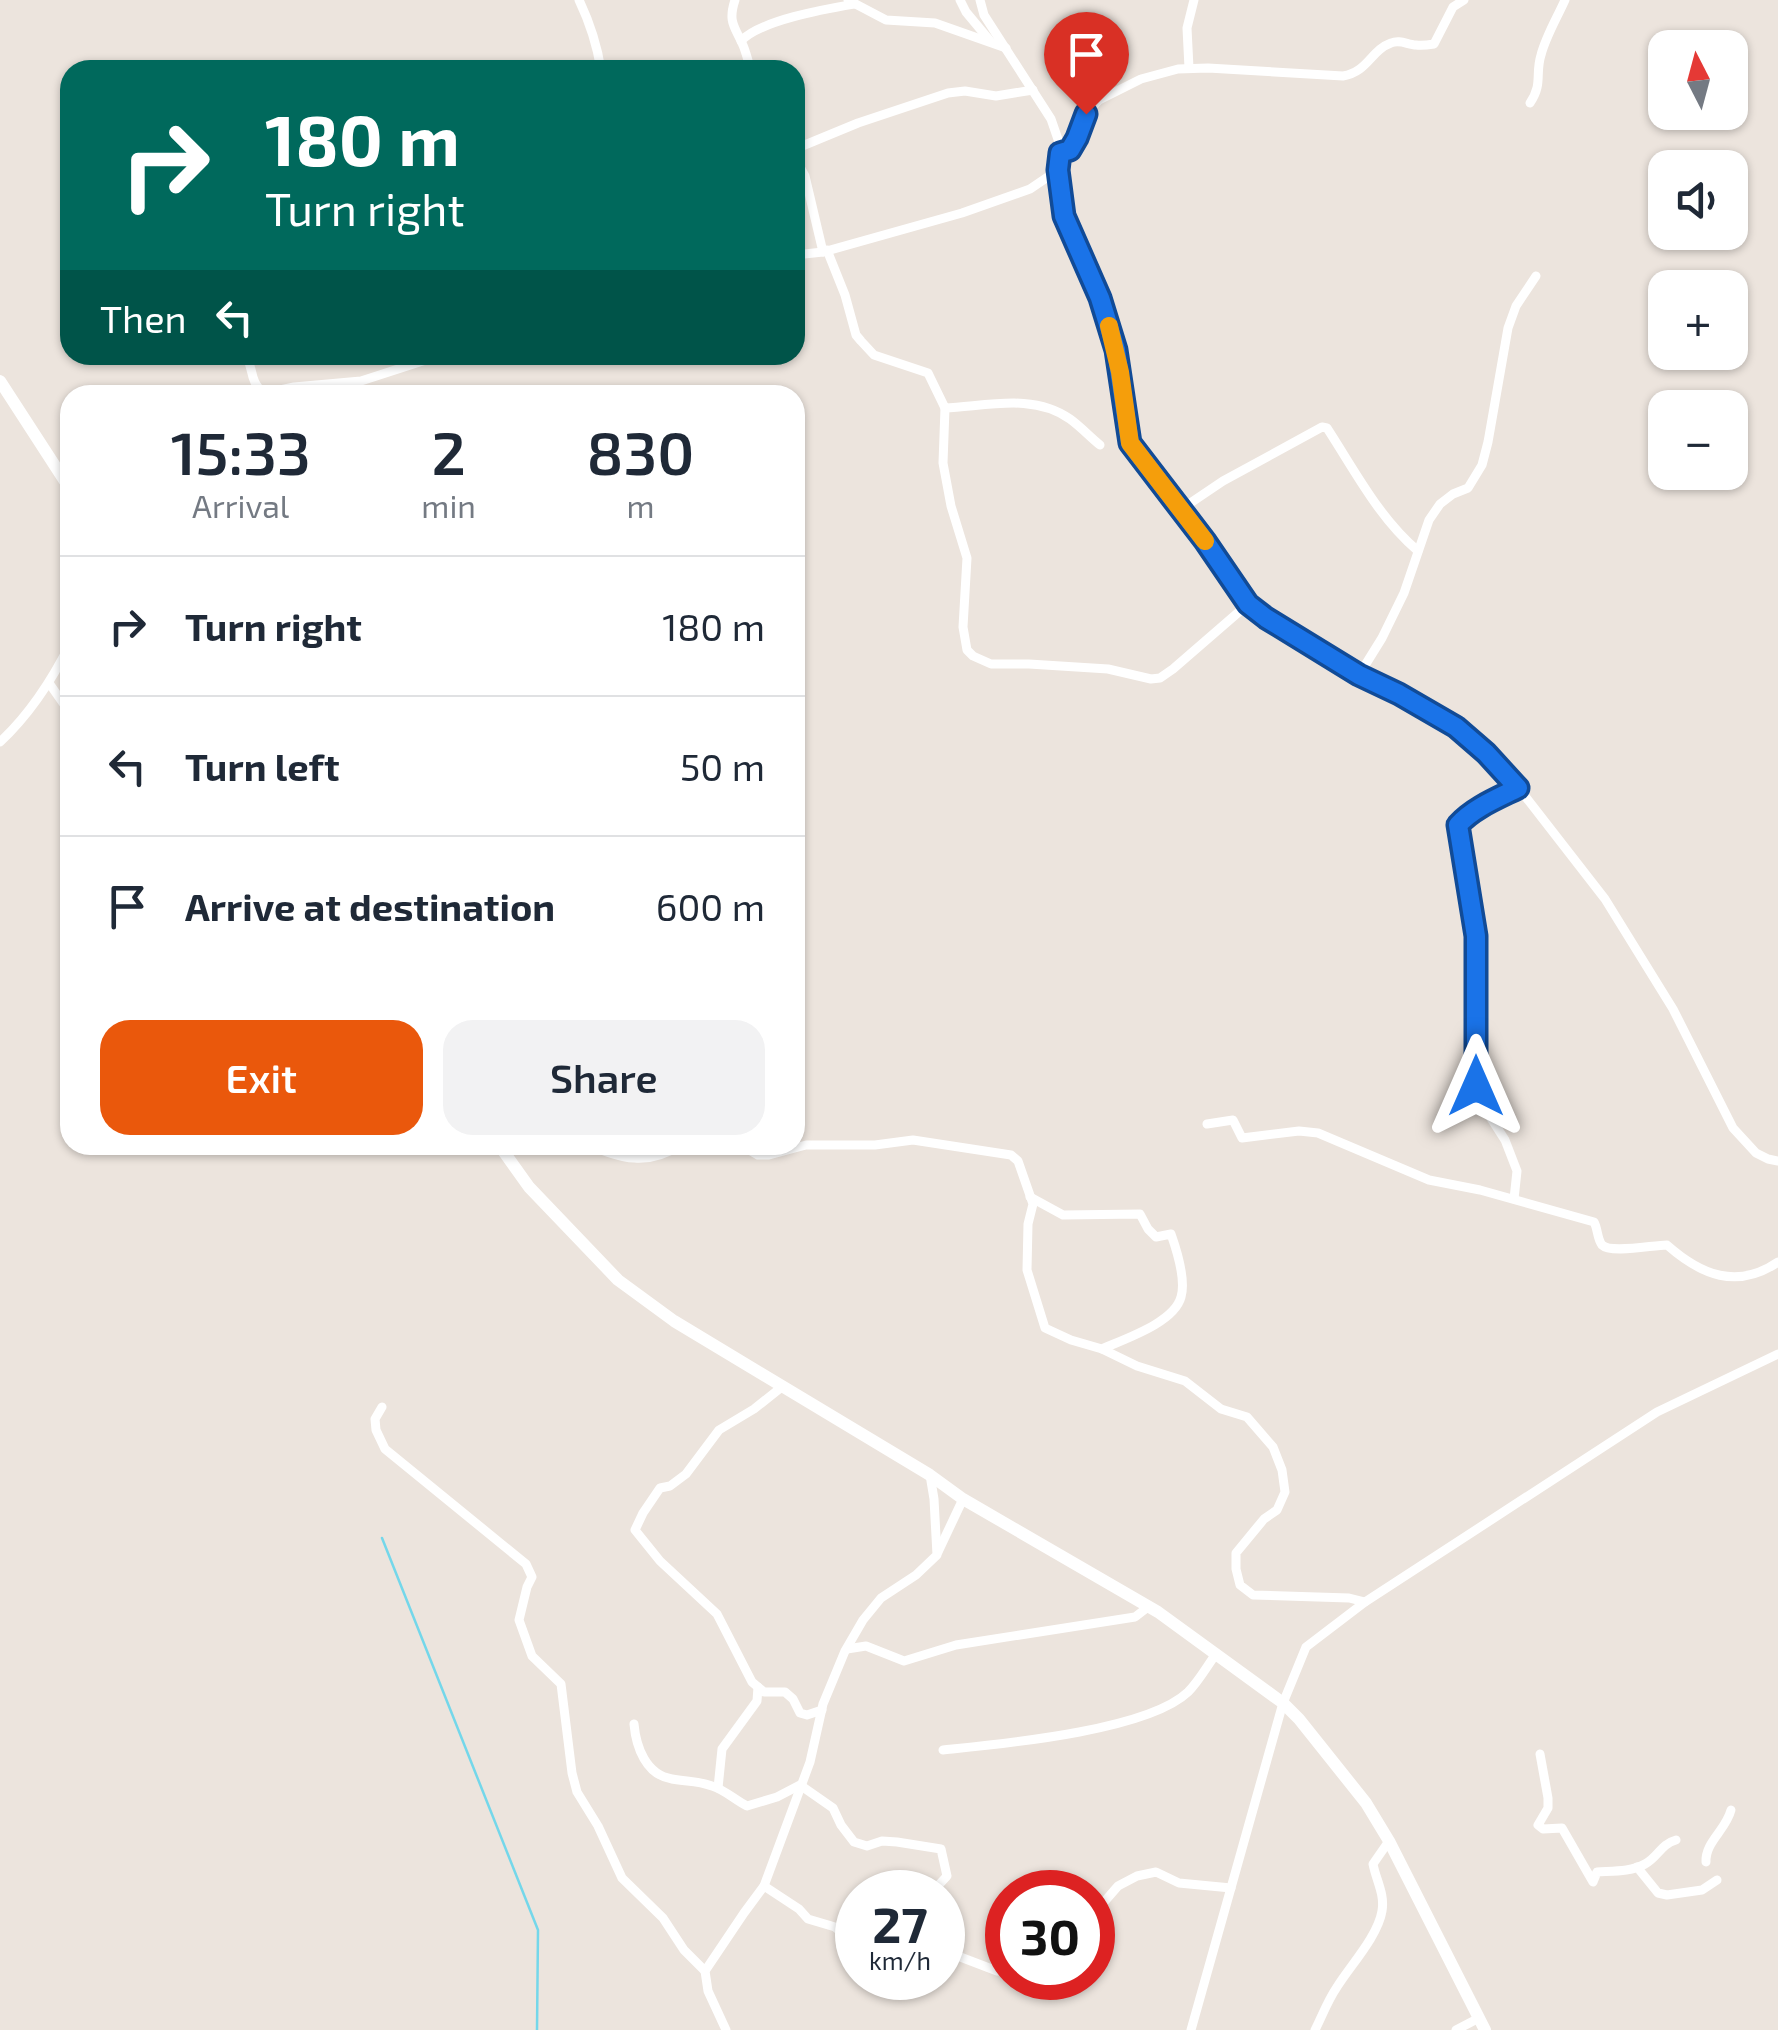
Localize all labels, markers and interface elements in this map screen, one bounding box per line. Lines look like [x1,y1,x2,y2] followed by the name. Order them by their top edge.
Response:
[1044,12,1129,115] pin
[1059,27,1114,82] icon: arrive
[1648,30,1748,130] north arrow
[1648,30,1748,490] map controls
[265,96,460,180] text: 180 m
[100,100,230,230] icon: right
[1648,150,1748,250] button: sound
[265,181,465,235] text: Turn right
[1648,270,1748,370] button: +
[207,290,262,345] icon: left
[100,295,187,341] text: Then
[1648,390,1748,490] button: −
[171,415,311,487] text: 15:33
[431,415,466,487] text: 2
[587,415,694,487] text: 830
[192,486,289,524] text: Arrival
[421,486,476,524] text: min
[626,486,654,524] text: m
[100,599,155,654] icon: right
[185,603,362,649] text: Turn right
[662,603,765,649] text: 180 m
[100,739,155,794] icon: left
[185,743,340,789] text: Turn left
[680,743,765,789] text: 50 m
[100,879,155,934] icon: arrive
[185,883,555,929] text: Arrive at destination
[656,883,765,929] text: 600 m
[100,1020,423,1135] button: Exit
[443,1020,765,1135] button: Share
[1424,1034,1528,1138] position arrow
[985,1870,1115,2000] speed limit sign: 30
[872,1893,928,1953] text: 27
[869,1945,931,1975] text: km/h

